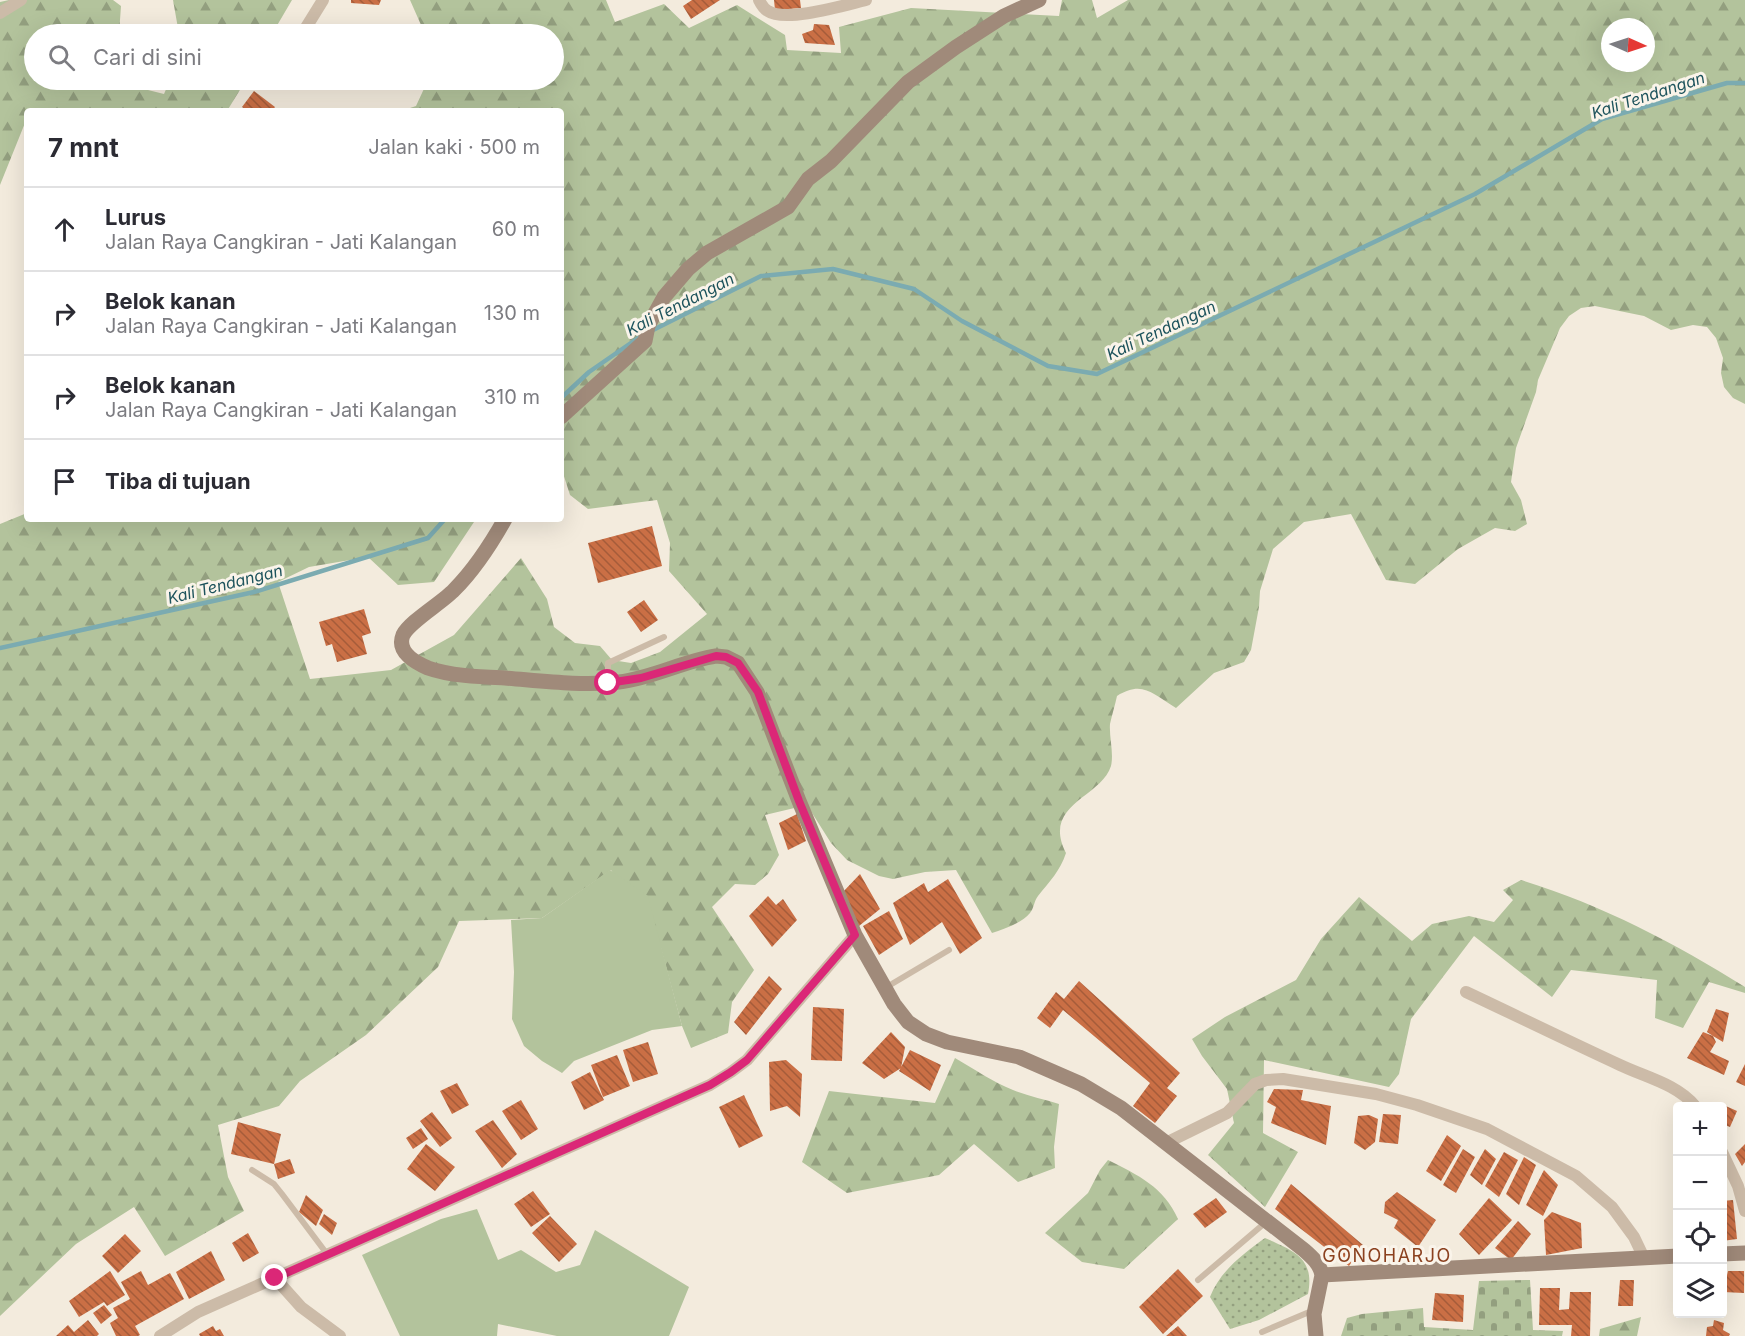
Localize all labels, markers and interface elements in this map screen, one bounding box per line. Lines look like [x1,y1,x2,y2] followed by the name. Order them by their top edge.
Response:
[1601,18,1655,72] north arrow
[24,24,564,90] search box
[45,41,78,74] icon: search
[93,44,202,70] text: Cari di sini
[1589,67,1707,123] water label: Kali Tendangan
[48,132,119,163] text: 7 mnt
[368,135,540,159] text: Jalan kaki · 500 m
[105,204,166,230] text: Lurus
[48,213,81,246] icon: ahead
[492,217,540,241] text: 60 m
[105,230,457,254] text: Jalan Raya Cangkiran - Jati Kalangan
[623,268,737,340] water label: Kali Tendangan
[105,288,236,314] text: Belok kanan
[1103,296,1219,364] water label: Kali Tendangan
[48,297,81,330] icon: right
[484,301,540,325] text: 130 m
[105,314,457,338] text: Jalan Raya Cangkiran - Jati Kalangan
[105,372,236,398] text: Belok kanan
[48,381,81,414] icon: right
[484,385,540,409] text: 310 m
[105,398,457,422] text: Jalan Raya Cangkiran - Jati Kalangan
[48,465,81,498] icon: arrive
[105,468,251,494] text: Tiba di tujuan
[165,560,285,608] water label: Kali Tendangan
[594,669,620,695] route start
[1673,1102,1727,1318] map controls
[1673,1102,1727,1156] button: +
[1673,1156,1727,1210] button: −
[1673,1210,1727,1264] button: locate
[1322,1245,1452,1266] district label: GONOHARJO
[261,1264,287,1290] route end
[1673,1264,1727,1318] button: layers

